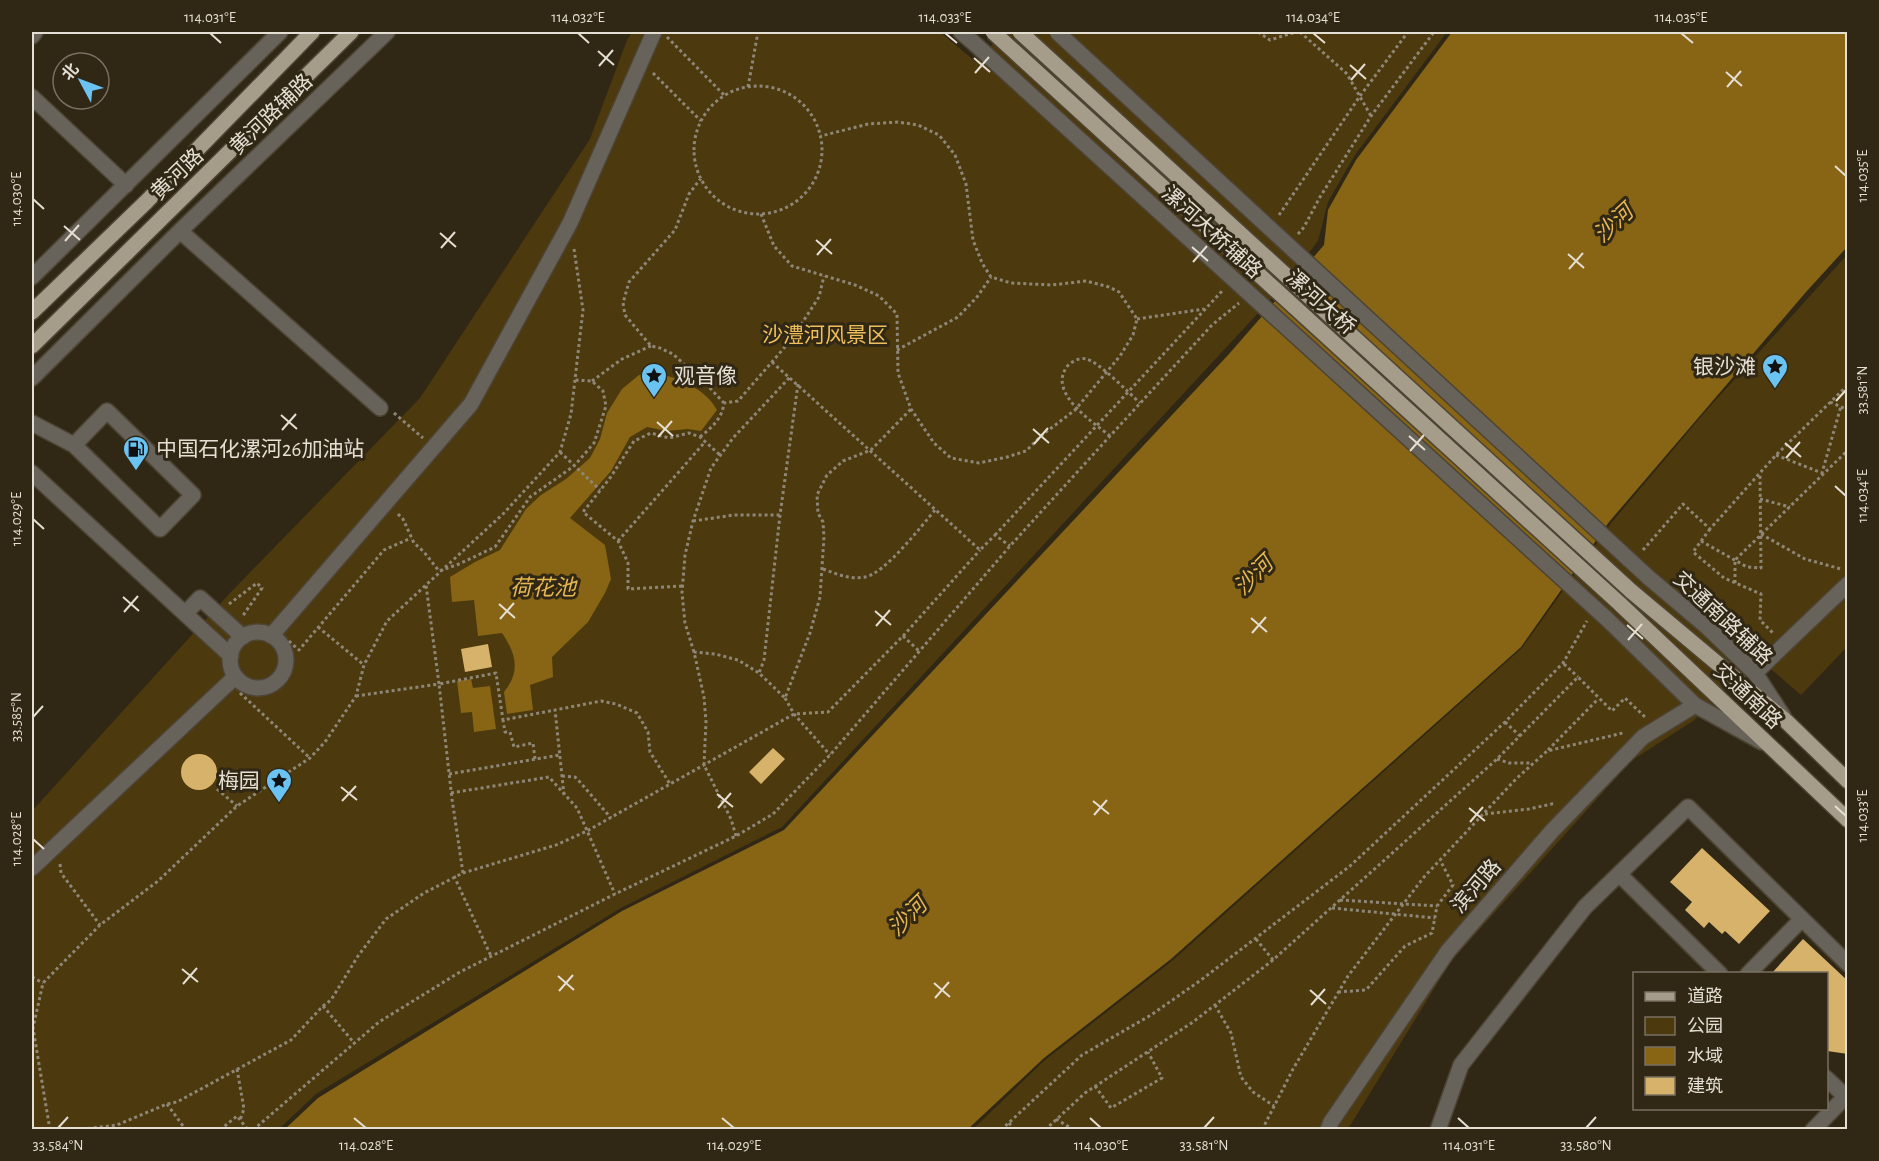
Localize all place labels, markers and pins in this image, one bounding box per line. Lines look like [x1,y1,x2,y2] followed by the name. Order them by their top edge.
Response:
[1760,352,1790,390] place icon: 银沙滩
[1693,356,1756,378] place label: 银沙滩
[639,361,669,399] place icon: 观音像
[674,364,737,387] place label: 观音像
[121,434,151,472] fuel station icon: 中国石化漯河26加油站
[156,438,364,460] place label: 中国石化漯河26加油站
[264,766,294,804] place icon: 梅园
[218,770,260,792] place label: 梅园

